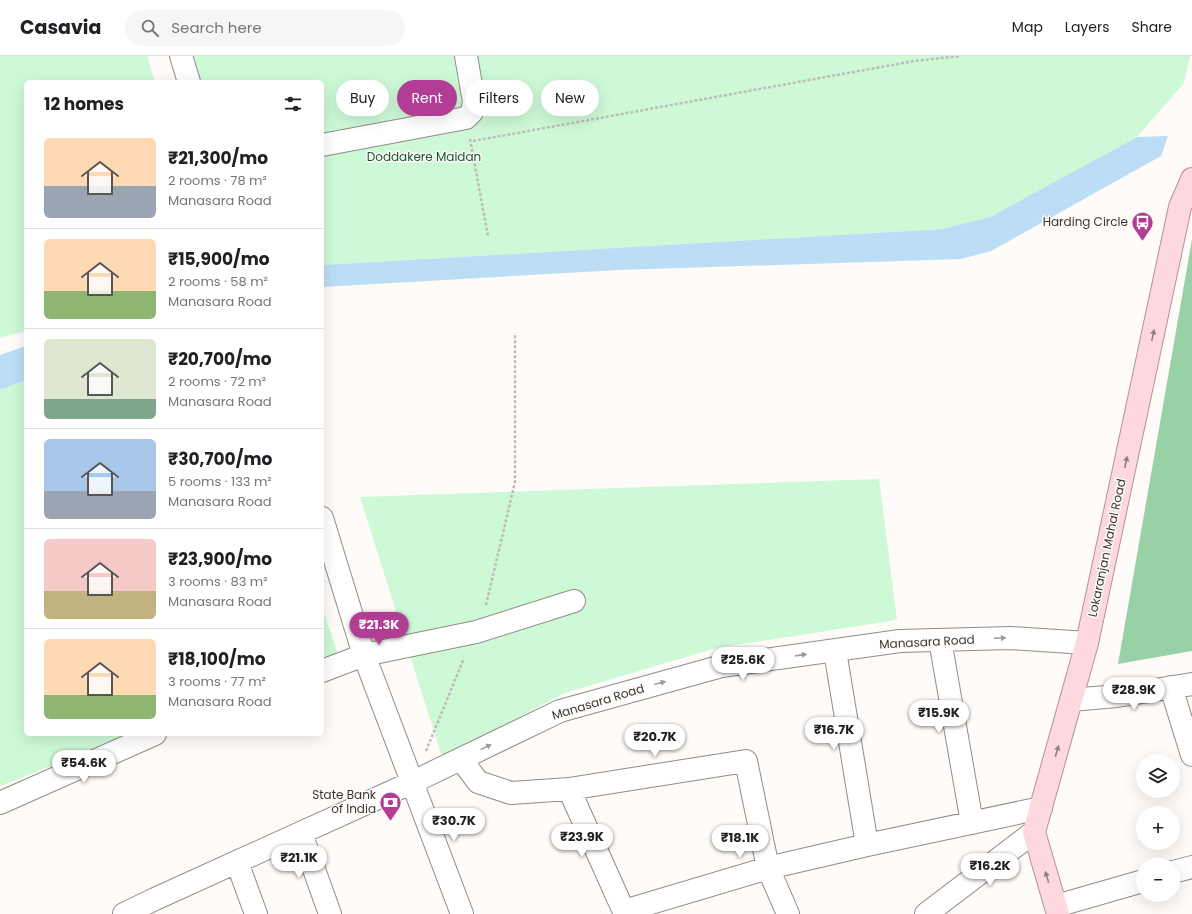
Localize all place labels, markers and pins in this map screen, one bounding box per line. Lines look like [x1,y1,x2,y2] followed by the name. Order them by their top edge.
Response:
[1130,209,1156,242] bus stop icon: Harding Circle
[1043,213,1128,230] place label: Harding Circle
[346,612,412,646] pin: ₹21.3K
[710,647,776,681] pin: ₹25.6K
[1101,677,1167,711] pin: ₹28.9K
[906,700,972,734] pin: ₹15.9K
[801,717,867,751] pin: ₹16.7K
[622,724,688,758] pin: ₹20.7K
[51,750,117,784] pin: ₹54.6K
[312,786,377,817] place label: State Bank of India
[378,789,404,822] bank icon: State Bank of India
[421,808,487,842] pin: ₹30.7K
[549,824,615,858] pin: ₹23.9K
[707,825,773,859] pin: ₹18.1K
[266,845,332,879] pin: ₹21.1K
[957,853,1023,887] pin: ₹16.2K

